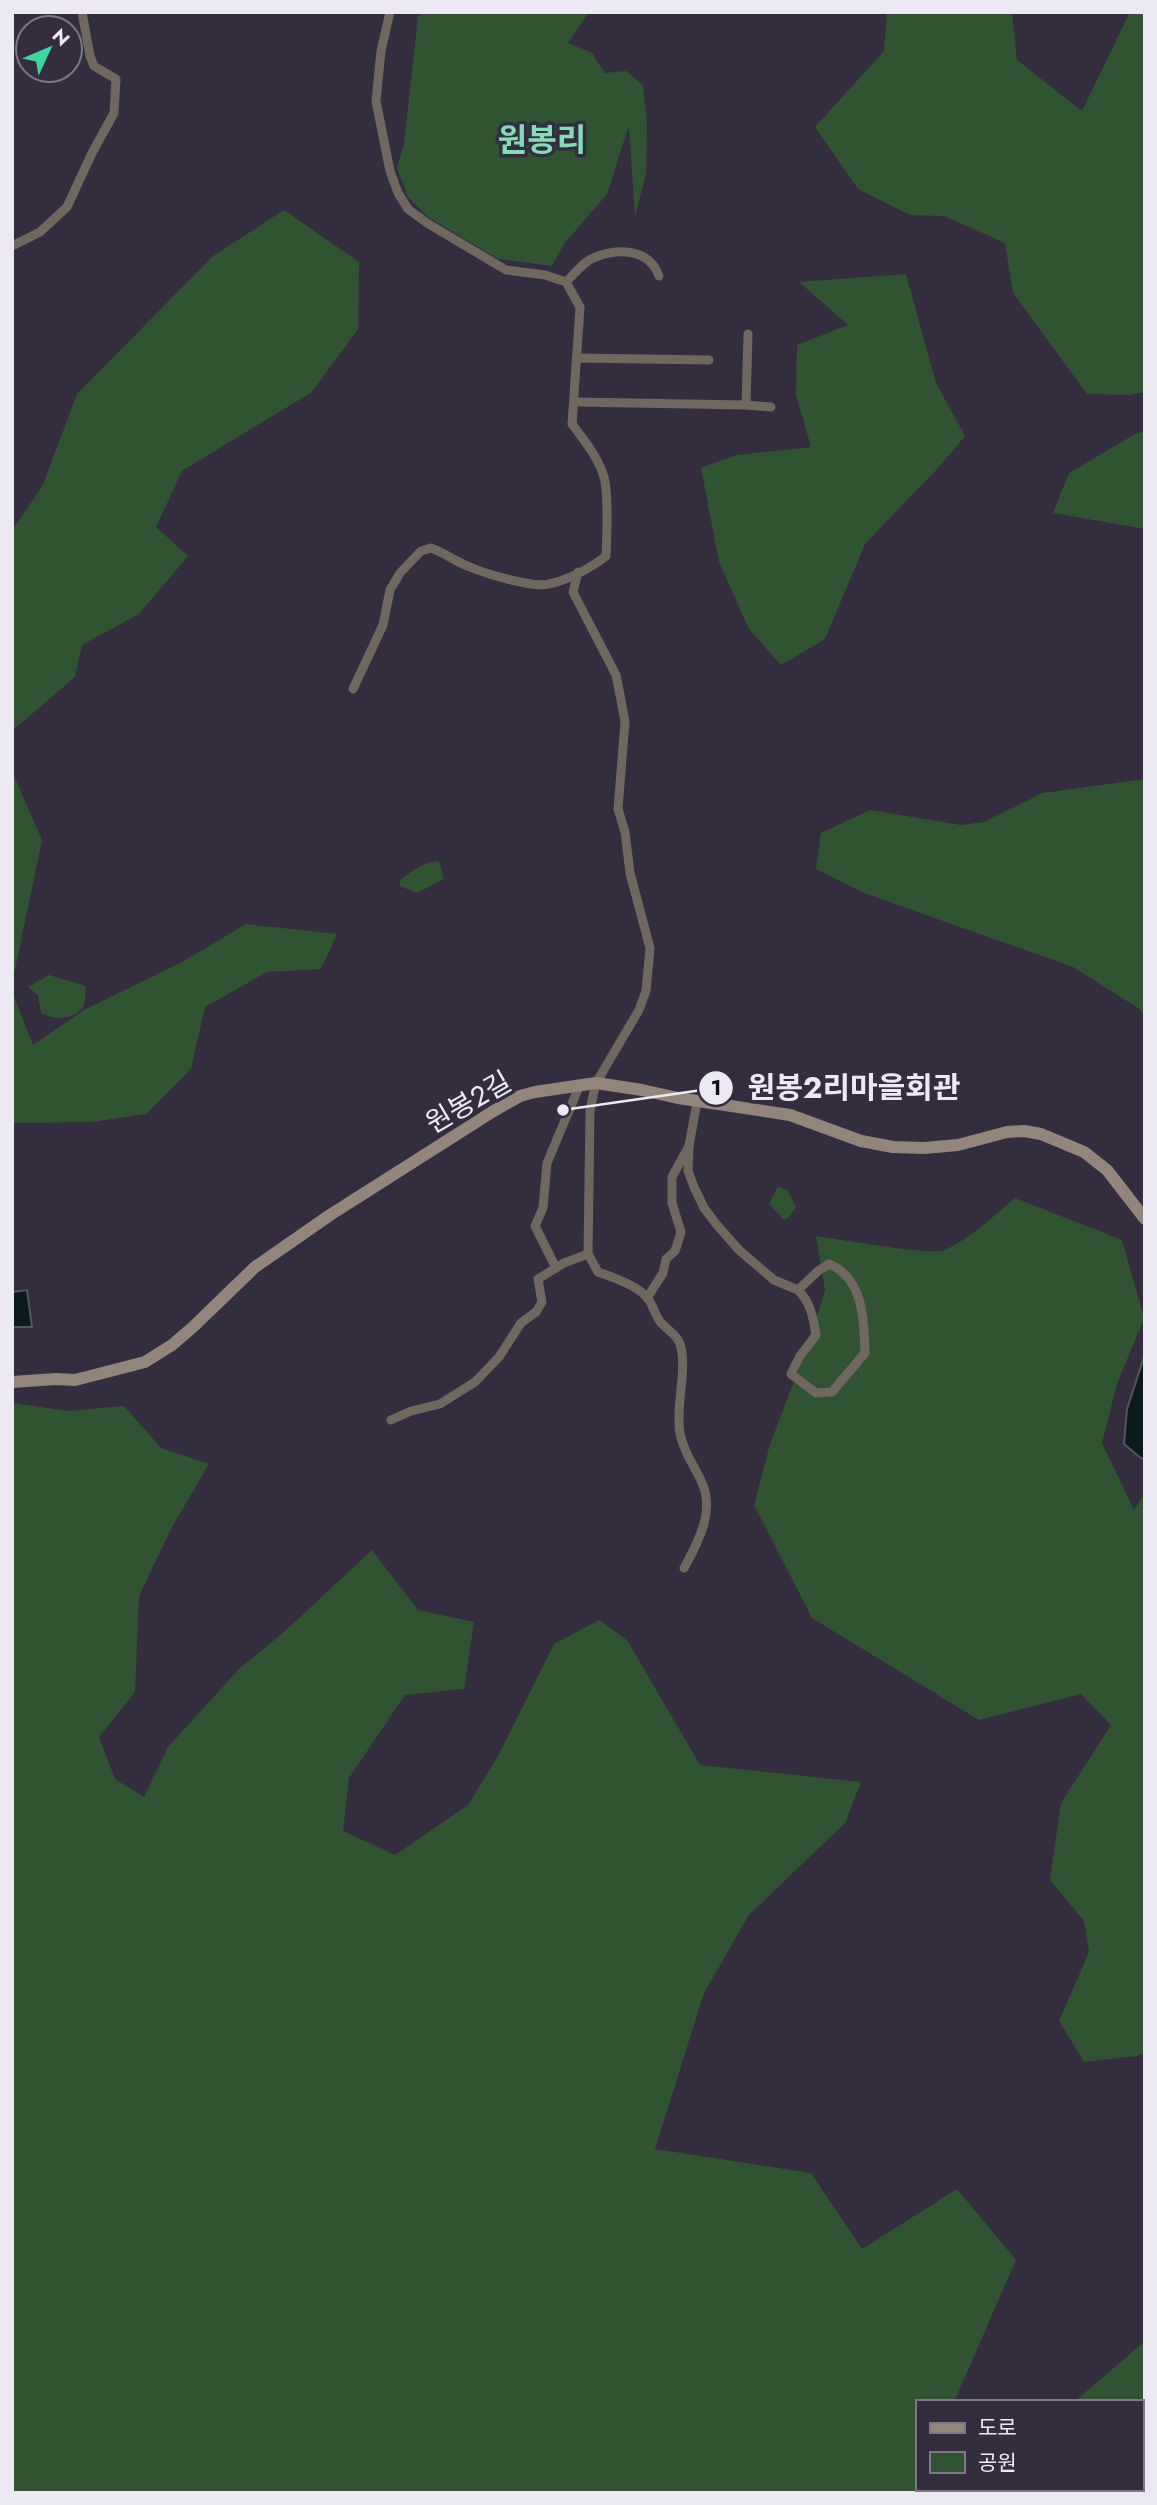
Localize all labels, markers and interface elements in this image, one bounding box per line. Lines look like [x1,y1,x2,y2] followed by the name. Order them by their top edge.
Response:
[14,14,84,84] north arrow
[46,23,76,52] text: N
[498,117,586,163] district label: 원봉리
[418,1061,519,1143] street label: 원봉2길
[698,1062,974,1113] callout: 원봉2리마을회관
[748,1066,960,1109] text: 원봉2리마을회관
[711,1073,721,1103] text: 1
[916,2400,1143,2491] legend
[978,2413,1017,2443] text: 도로
[978,2448,1017,2478] text: 공원

